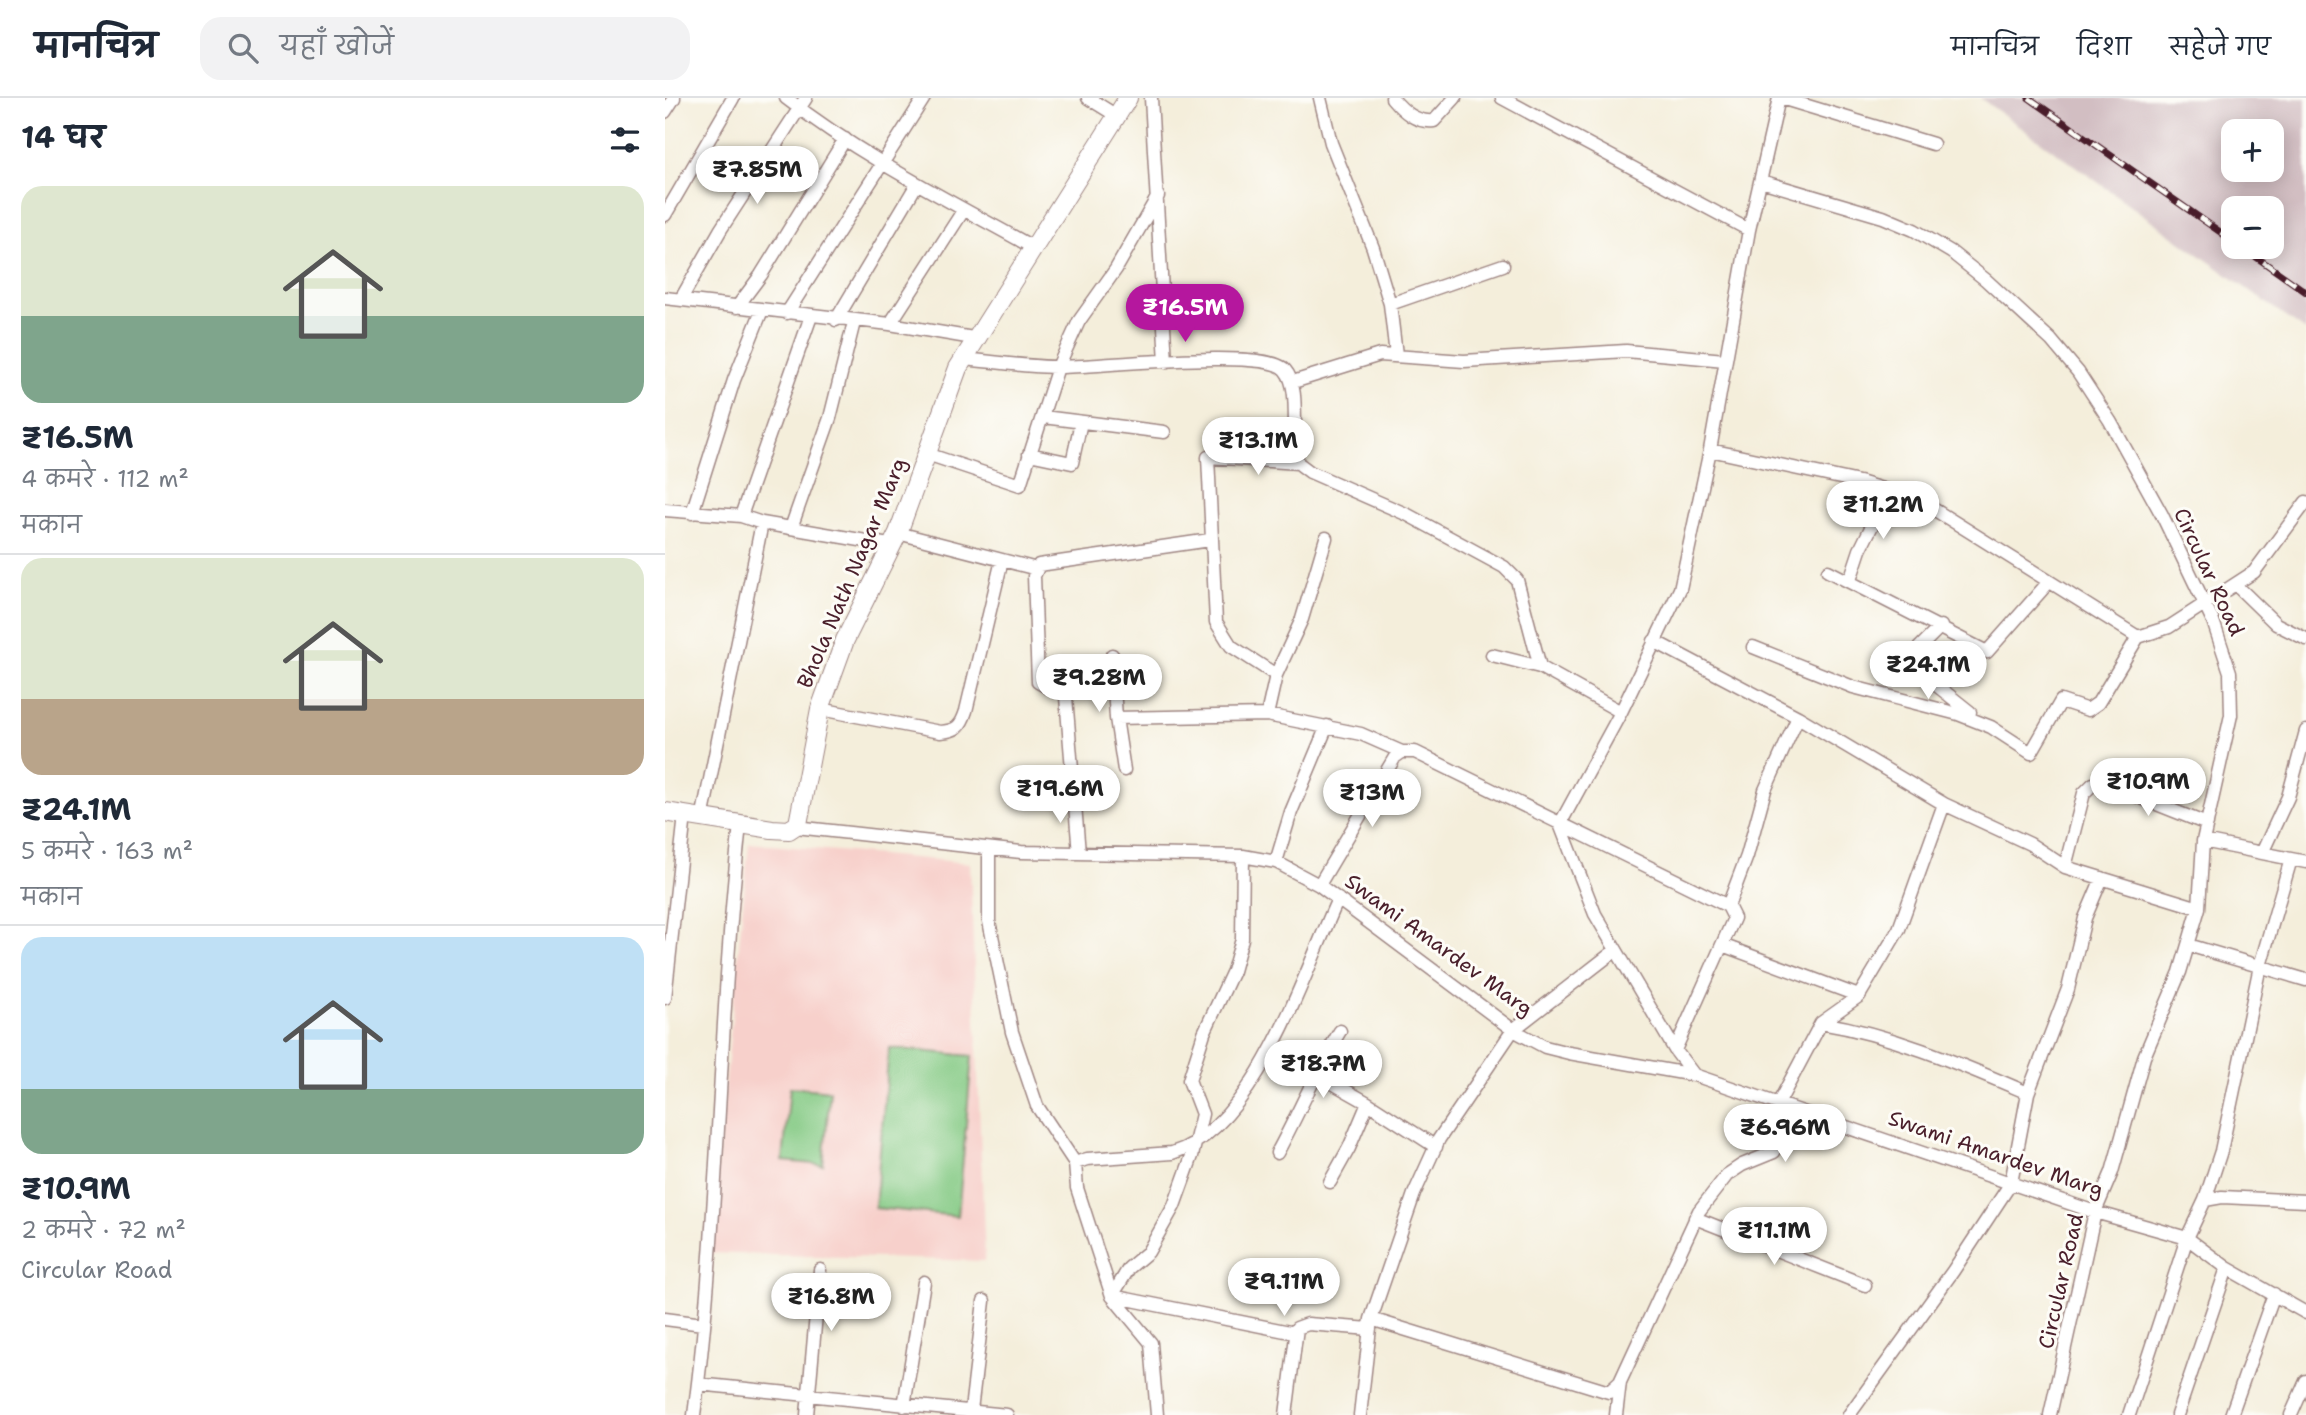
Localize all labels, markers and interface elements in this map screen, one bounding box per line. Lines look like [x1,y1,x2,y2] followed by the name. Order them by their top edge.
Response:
[200,17,690,80] search box
[35,23,158,68] text: मानचित्र
[280,28,394,63] text: यहाँ खोजें
[224,29,262,67] icon: search
[1951,31,2039,63] text: मानचित्र
[2077,31,2131,63] text: दिशा
[2169,31,2271,63] text: सहेजे गए
[21,117,105,158] text: 14 घर
[2221,119,2284,259] map controls
[2221,119,2284,182] button: +
[606,121,644,159] icon: filters
[700,146,814,206] pin: ₹7.85M
[712,154,802,184] text: ₹7.85M
[2221,196,2284,259] button: −
[270,231,396,357] icon: home
[1128,285,1242,344] pin: ₹16.5M
[1142,292,1228,322] text: ₹16.5M
[21,417,133,458] text: ₹16.5M
[1201,418,1315,477] pin: ₹13.1M
[1218,425,1298,455] text: ₹13.1M
[791,453,913,693] street label: Bhola Nath Nagar Marg
[21,464,189,494] text: 4 कमरे · 112 m²
[1826,482,1940,541] pin: ₹11.2M
[1842,489,1924,519] text: ₹11.2M
[2167,503,2251,641] street label: Circular Road
[21,510,82,540] text: मकान
[270,603,396,729] icon: home
[1871,642,1985,701] pin: ₹24.1M
[1886,649,1970,679] text: ₹24.1M
[1042,654,1156,714] pin: ₹9.28M
[1052,662,1146,692] text: ₹9.28M
[2091,758,2205,818] pin: ₹10.9M
[1003,766,1117,825] pin: ₹19.6M
[2106,766,2190,796] text: ₹10.9M
[1331,770,1413,829] pin: ₹13M
[1016,773,1104,803] text: ₹19.6M
[1339,777,1405,807] text: ₹13M
[21,789,131,830] text: ₹24.1M
[21,836,193,866] text: 5 कमरे · 163 m²
[1339,867,1539,1023] street label: Swami Amardev Marg
[21,882,82,912] text: मकान
[270,982,396,1108] icon: home
[1266,1040,1380,1100] pin: ₹18.7M
[1280,1048,1366,1078] text: ₹18.7M
[1728,1104,1842,1164] pin: ₹6.96M
[1885,1104,2107,1204] street label: Swami Amardev Marg
[1740,1112,1830,1142] text: ₹6.96M
[21,1168,131,1209] text: ₹10.9M
[1717,1208,1831,1267] pin: ₹11.1M
[2032,1211,2090,1351] street label: Circular Road
[21,1215,186,1245] text: 2 कमरे · 72 m²
[1737,1215,1811,1245] text: ₹11.1M
[21,1255,172,1285] text: Circular Road
[1227,1258,1341,1318] pin: ₹9.11M
[1244,1266,1324,1296] text: ₹9.11M
[774,1274,888,1333] pin: ₹16.8M
[787,1281,875,1311] text: ₹16.8M

